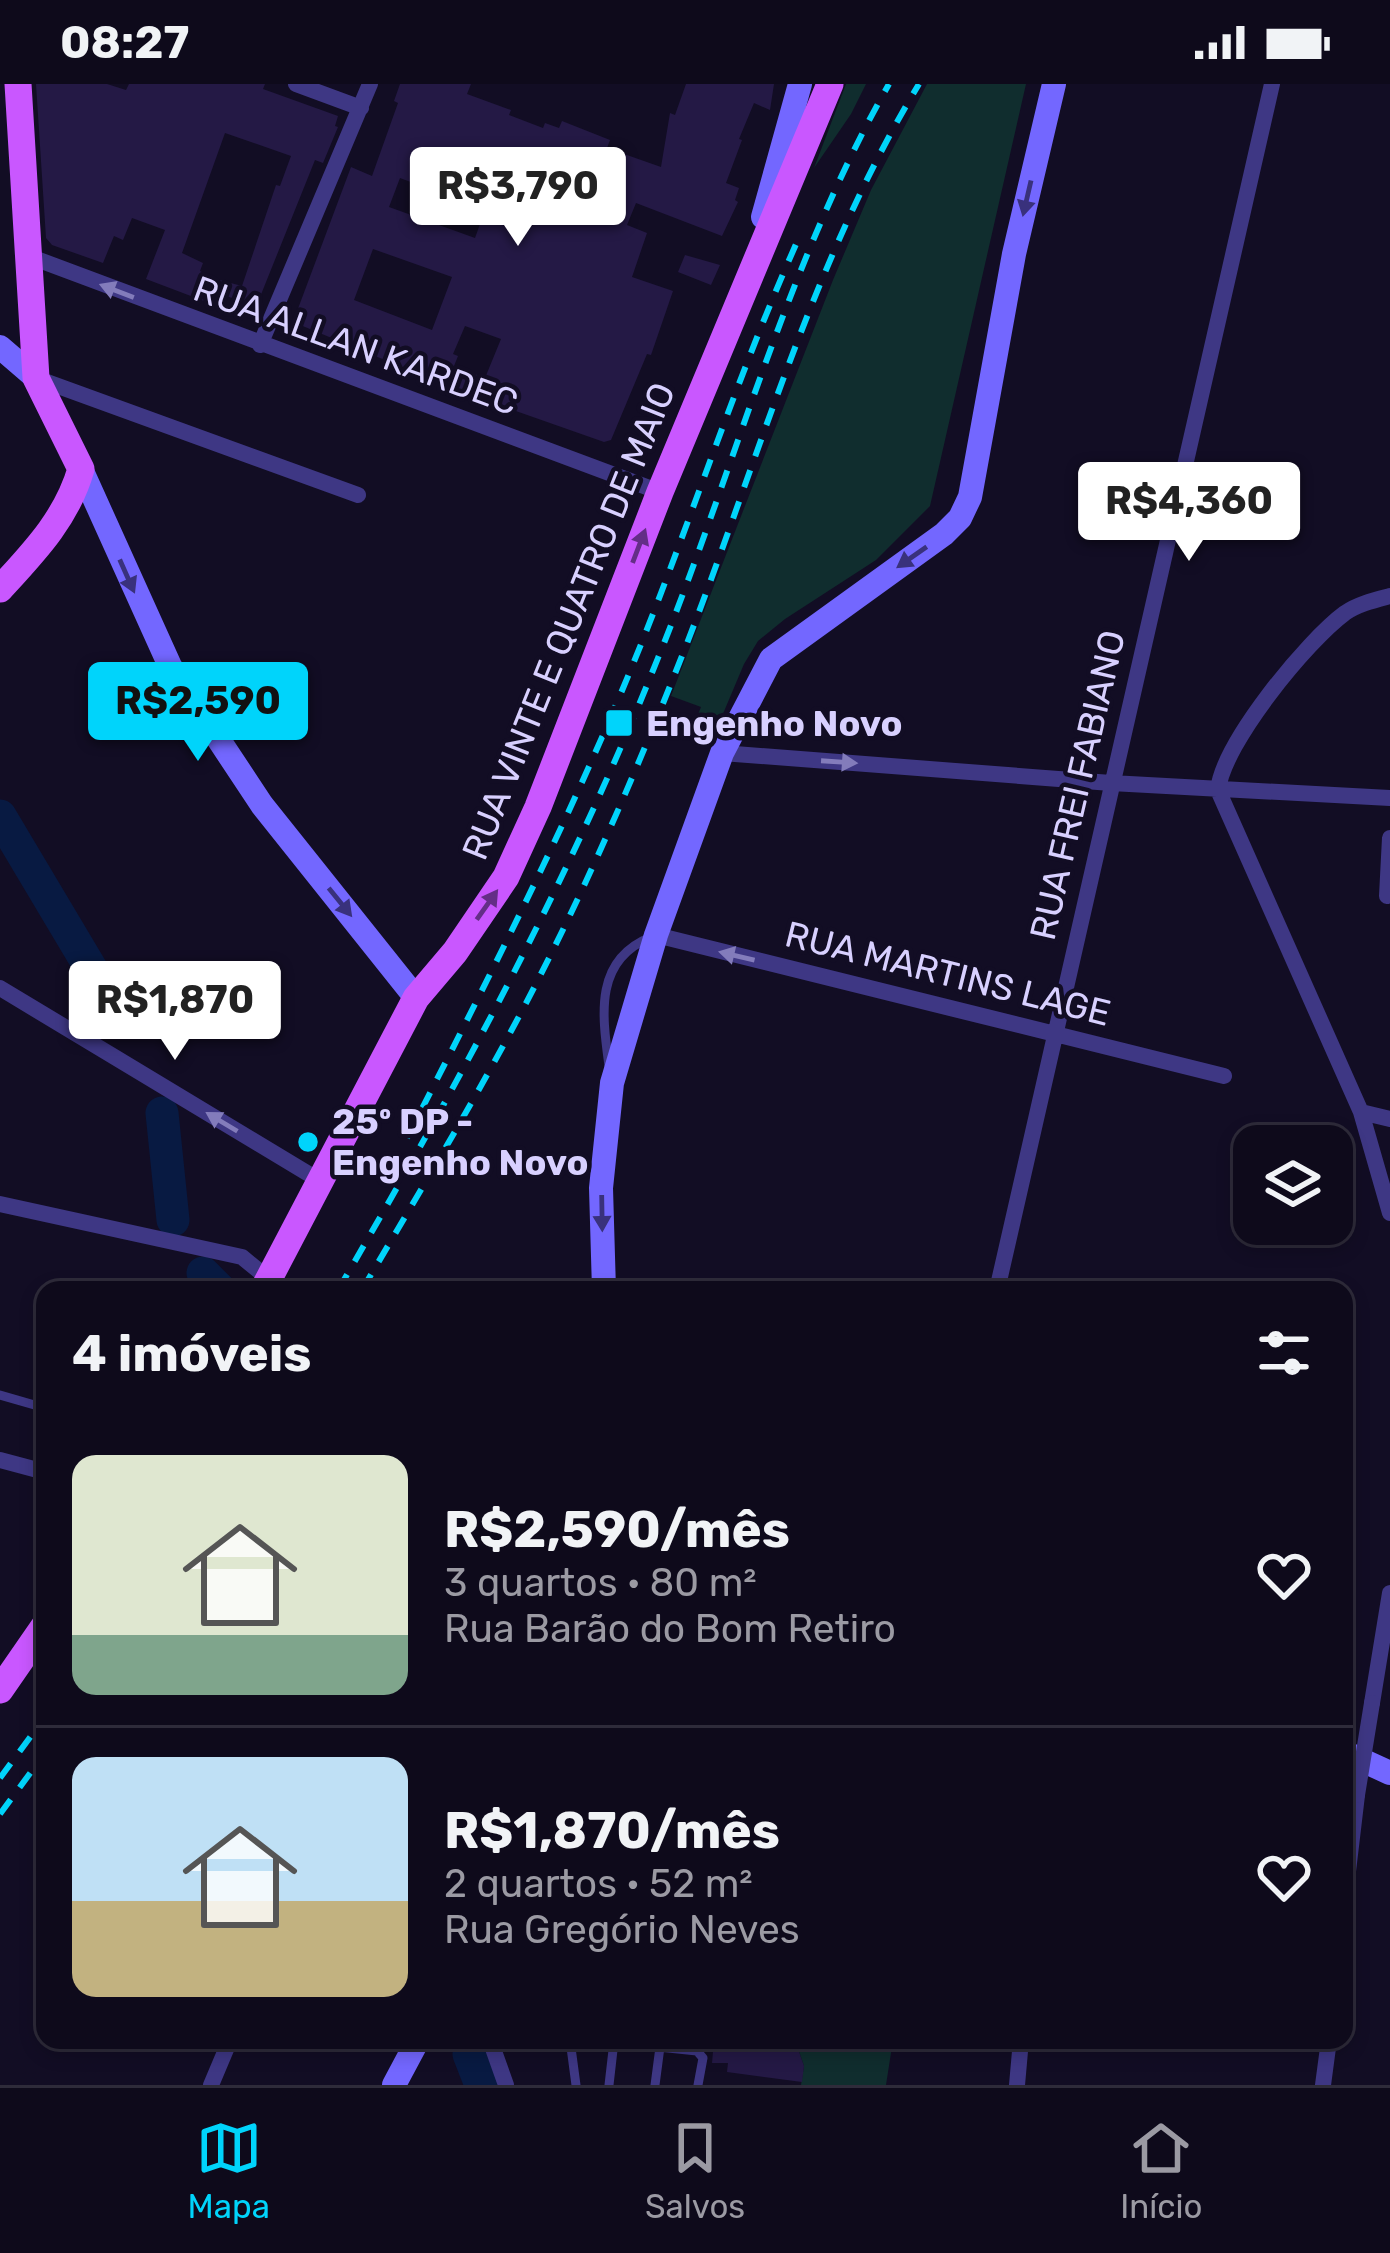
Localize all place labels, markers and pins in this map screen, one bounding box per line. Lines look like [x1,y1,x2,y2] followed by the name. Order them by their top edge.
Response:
[407,147,629,249] pin: R$3,790
[1078,462,1300,564] pin: R$4,360
[87,662,309,764] pin: R$2,590
[646,702,902,745] place label: Engenho Novo
[603,707,635,739] marker: Engenho Novo
[64,961,286,1063] pin: R$1,870
[332,1100,588,1184] place label: 25º DP - Engenho Novo
[295,1129,321,1155] marker: 25º DP - Engenho Novo

